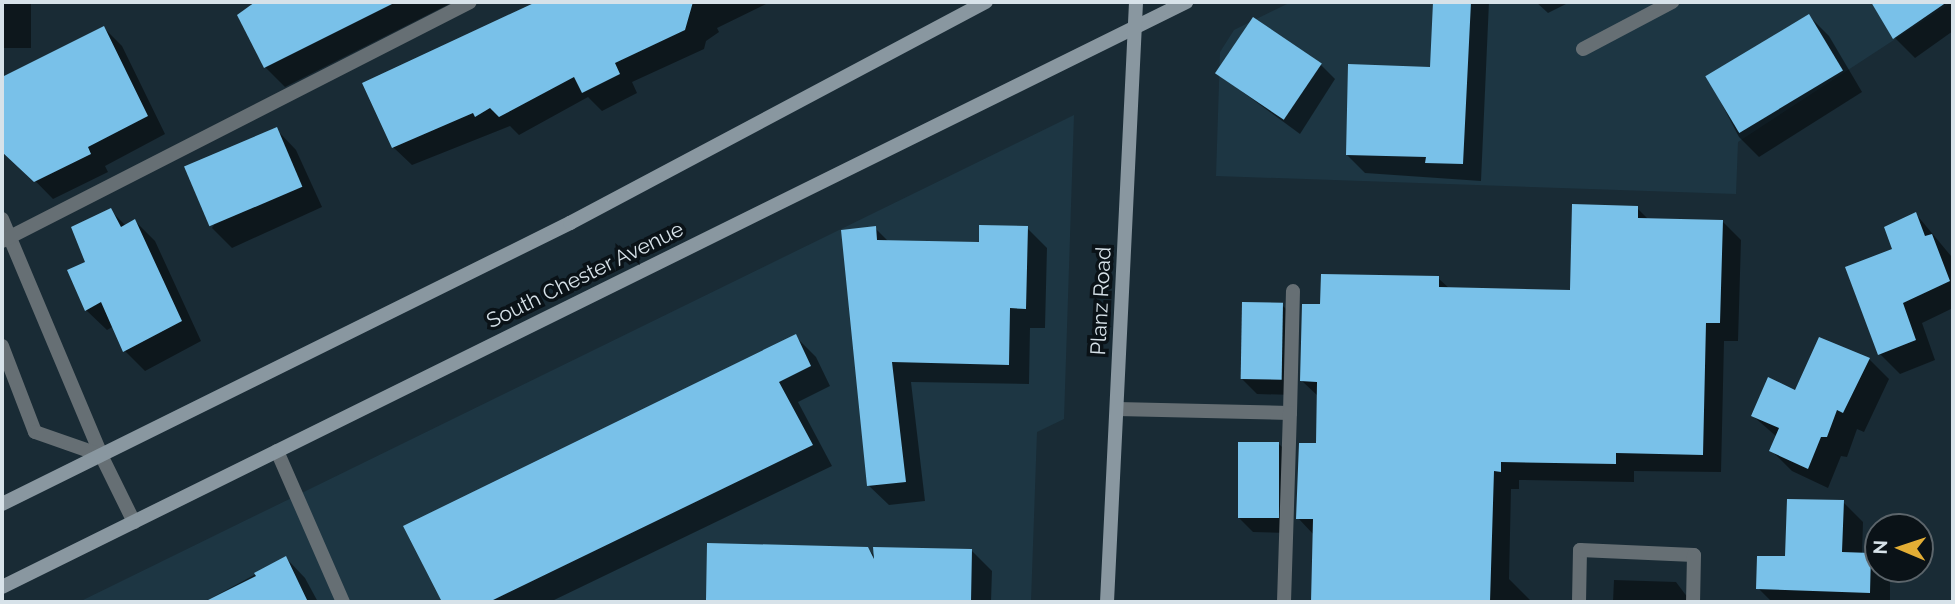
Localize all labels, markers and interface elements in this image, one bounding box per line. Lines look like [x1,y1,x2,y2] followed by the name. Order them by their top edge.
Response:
[482,216,688,334] street label: South Chester Avenue
[1086,246,1116,356] street label: Planz Road
[1864,513,1934,583] north arrow
[1869,540,1891,555] text: N

